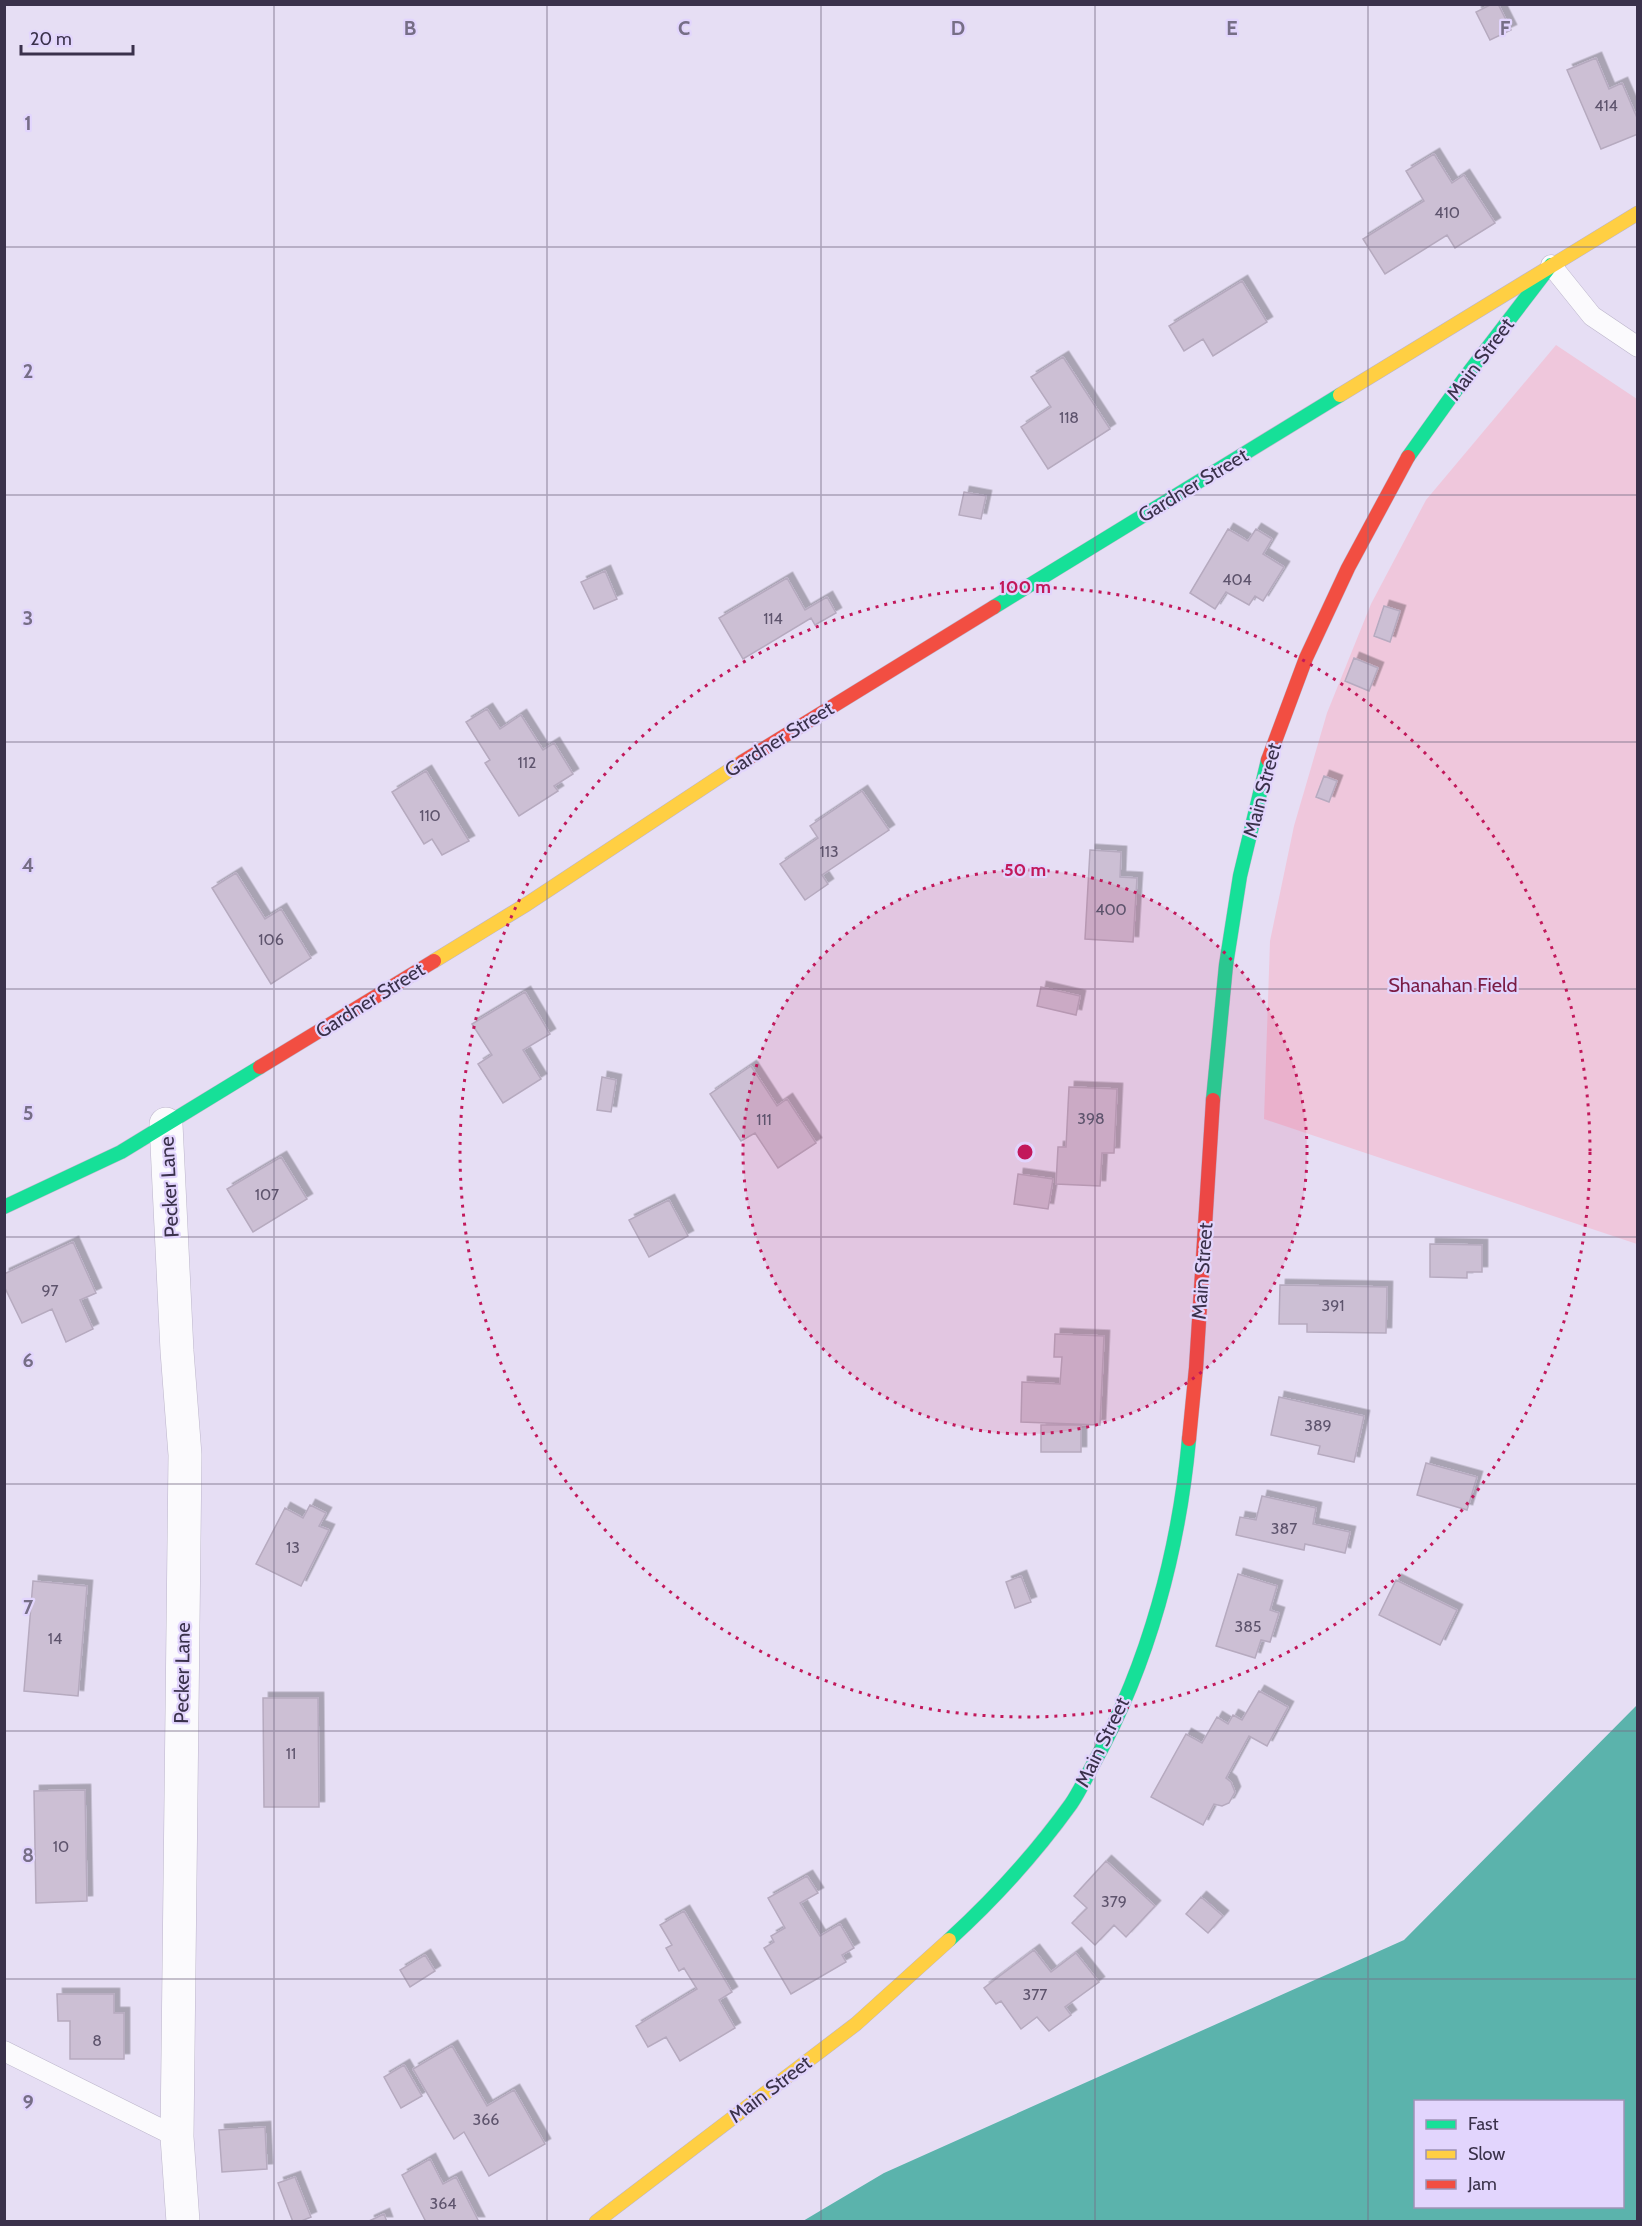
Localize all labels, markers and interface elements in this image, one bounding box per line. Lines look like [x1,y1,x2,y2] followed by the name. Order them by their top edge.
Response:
[404,16,416,40] text: B
[678,16,690,40] text: C
[951,16,965,40] text: D
[1226,16,1238,40] text: E
[1500,16,1511,40] text: F
[21,18,134,56] scale bar
[30,28,72,50] text: 20 m
[1594,96,1618,115] house number: 414
[24,111,32,135] text: 1
[1434,203,1460,222] house number: 410
[1441,313,1519,405] street label: Main Street
[23,359,33,383] text: 2
[1059,408,1079,427] house number: 118
[1134,443,1252,527] street label: Gardner Street
[1222,570,1252,589] house number: 404
[999,576,1051,598] text: 100 m
[23,606,33,630] text: 3
[763,609,783,628] house number: 114
[720,696,838,782] street label: Gardner Street
[1238,740,1286,840] street label: Main Street
[518,753,536,772] house number: 112
[419,806,441,825] house number: 110
[819,842,839,861] house number: 113
[22,853,34,877] text: 4
[1004,859,1046,881] text: 50 m
[1095,900,1127,919] house number: 400
[258,930,284,949] house number: 106
[311,957,429,1043] street label: Gardner Street
[1388,973,1518,997] park label: Shanahan Field
[23,1101,33,1125] text: 5
[1077,1109,1105,1128] house number: 398
[756,1110,772,1129] house number: 111
[154,1136,184,1238] street label: Pecker Lane
[1015,1142,1035,1162] centre of rings
[255,1185,279,1204] house number: 107
[1187,1222,1217,1320] street label: Main Street
[41,1281,59,1300] house number: 97
[1322,1296,1344,1315] house number: 391
[22,1348,34,1372] text: 6
[1304,1416,1332,1435] house number: 389
[1271,1519,1297,1538] house number: 387
[286,1538,300,1557] house number: 13
[23,1595,34,1619] text: 7
[1234,1617,1262,1636] house number: 385
[169,1622,195,1724] street label: Pecker Lane
[48,1629,62,1648] house number: 14
[1070,1693,1134,1791] street label: Main Street
[286,1744,296,1763] house number: 11
[53,1837,69,1856] house number: 10
[22,1843,34,1867] text: 8
[1101,1892,1127,1911] house number: 379
[1023,1985,1047,2004] house number: 377
[92,2031,102,2050] house number: 8
[724,2050,816,2128] street label: Main Street
[22,2090,34,2114] text: 9
[1414,2100,1624,2208] legend
[473,2110,499,2129] house number: 366
[1468,2113,1499,2135] text: Fast
[1468,2143,1505,2165] text: Slow
[1467,2173,1497,2195] text: Jam
[430,2194,457,2213] house number: 364

